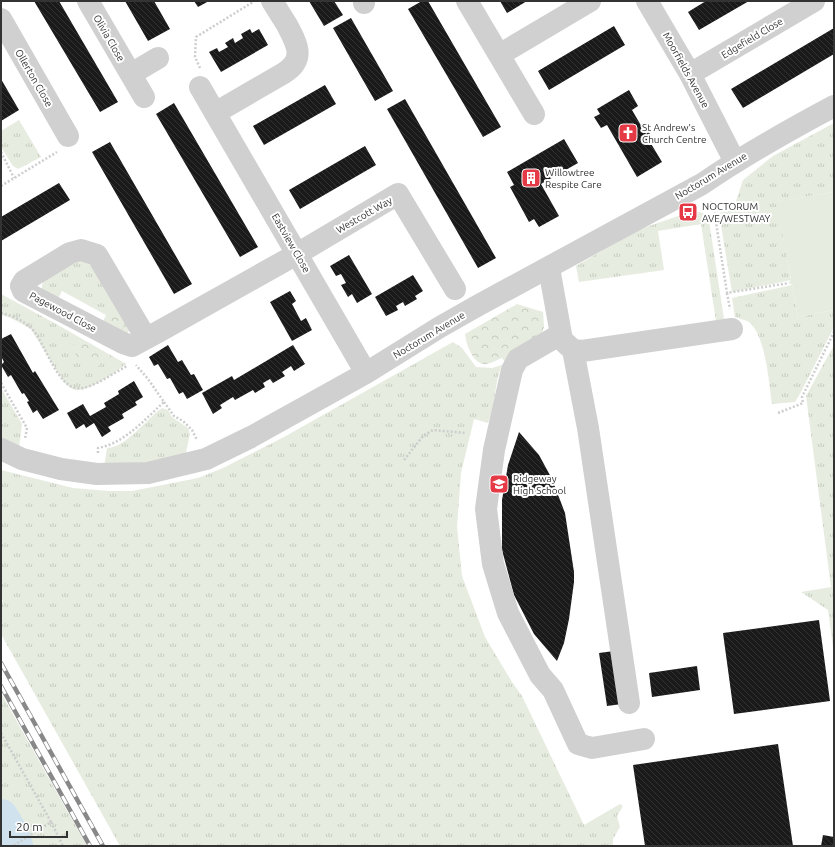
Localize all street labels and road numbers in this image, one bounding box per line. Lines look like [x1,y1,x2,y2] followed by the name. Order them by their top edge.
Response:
[91,13,127,63] street label: Olivia Close
[719,15,785,61] street label: Edgefield Close
[661,30,711,110] street label: Moorfields Avenue
[13,47,55,109] street label: Ollerton Close
[673,150,749,202] street label: Noctorum Avenue
[334,195,394,235] street label: Westcott Way
[270,212,312,274] street label: Eastview Close
[28,290,98,334] street label: Pagewood Close
[391,309,467,361] street label: Noctorum Avenue

